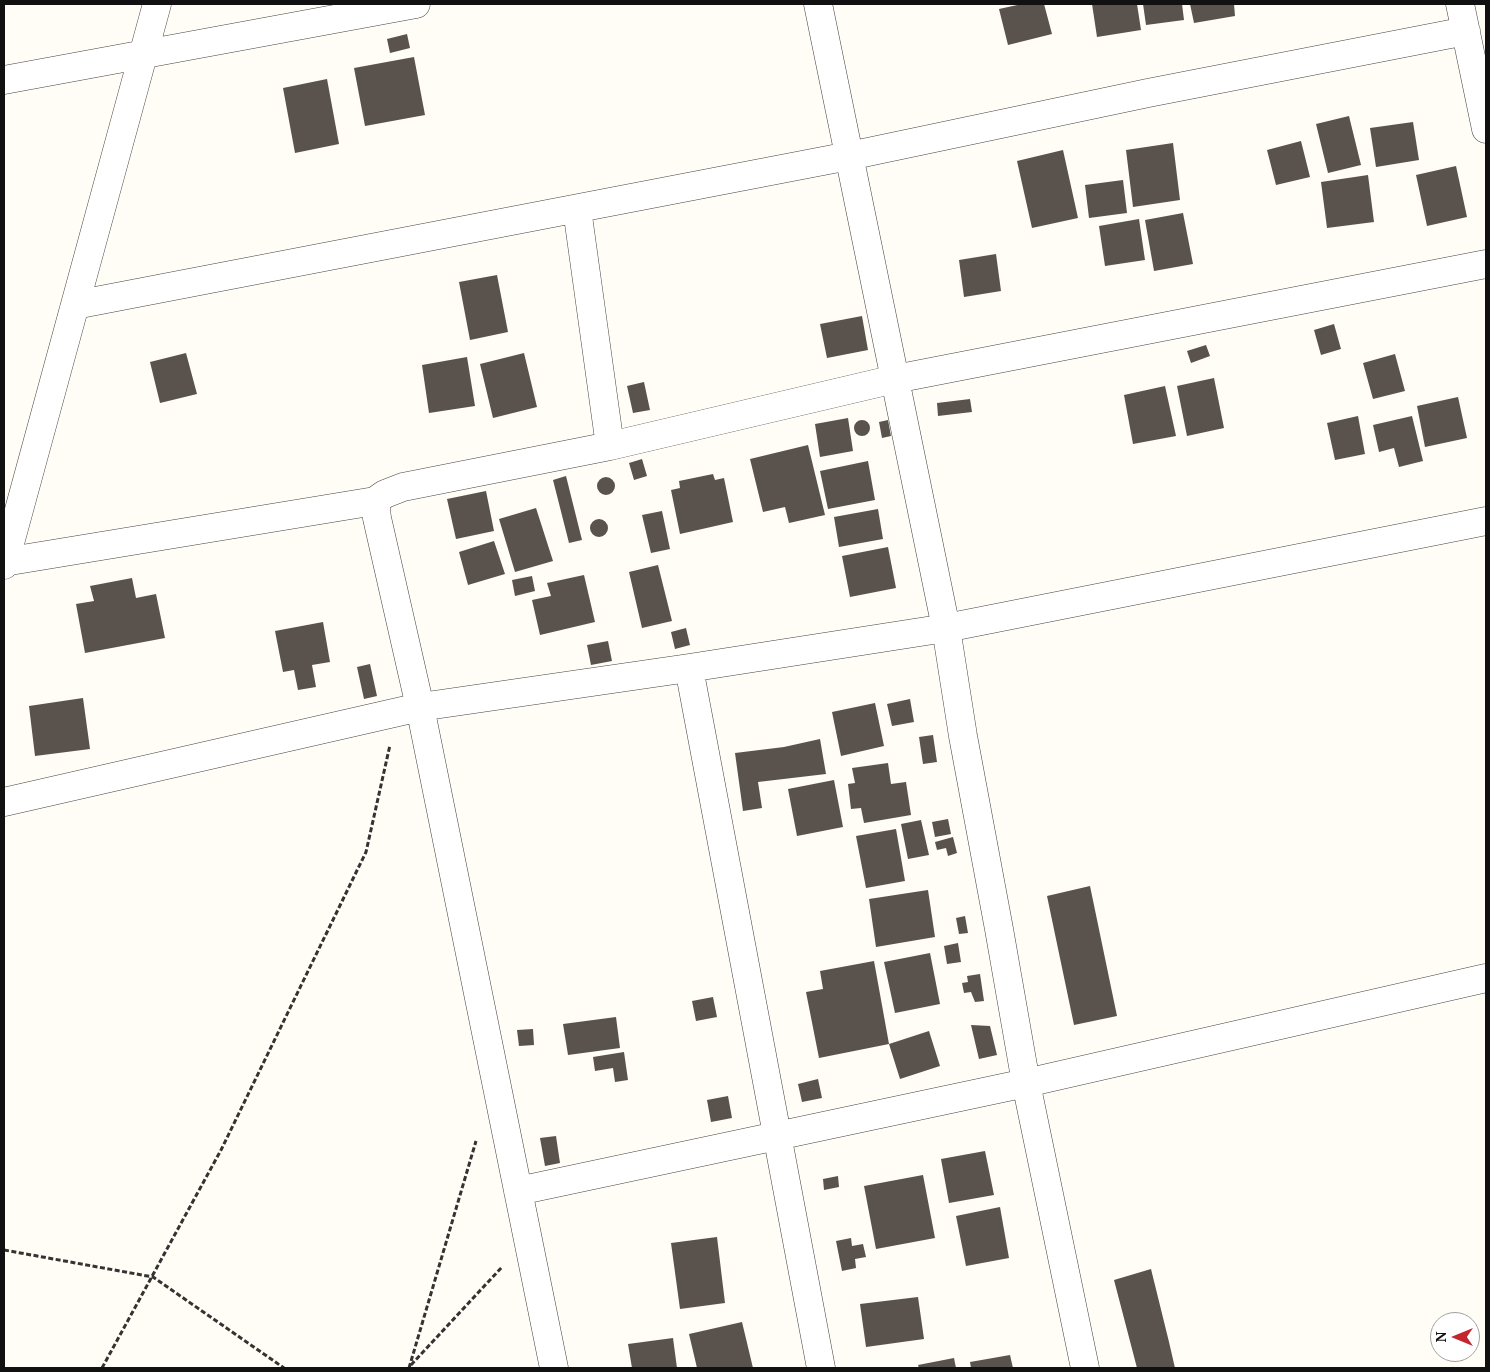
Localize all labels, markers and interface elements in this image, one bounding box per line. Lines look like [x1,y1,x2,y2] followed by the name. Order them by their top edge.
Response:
[1430,1312,1480,1362] north arrow
[1431,1331,1450,1343] text: N

